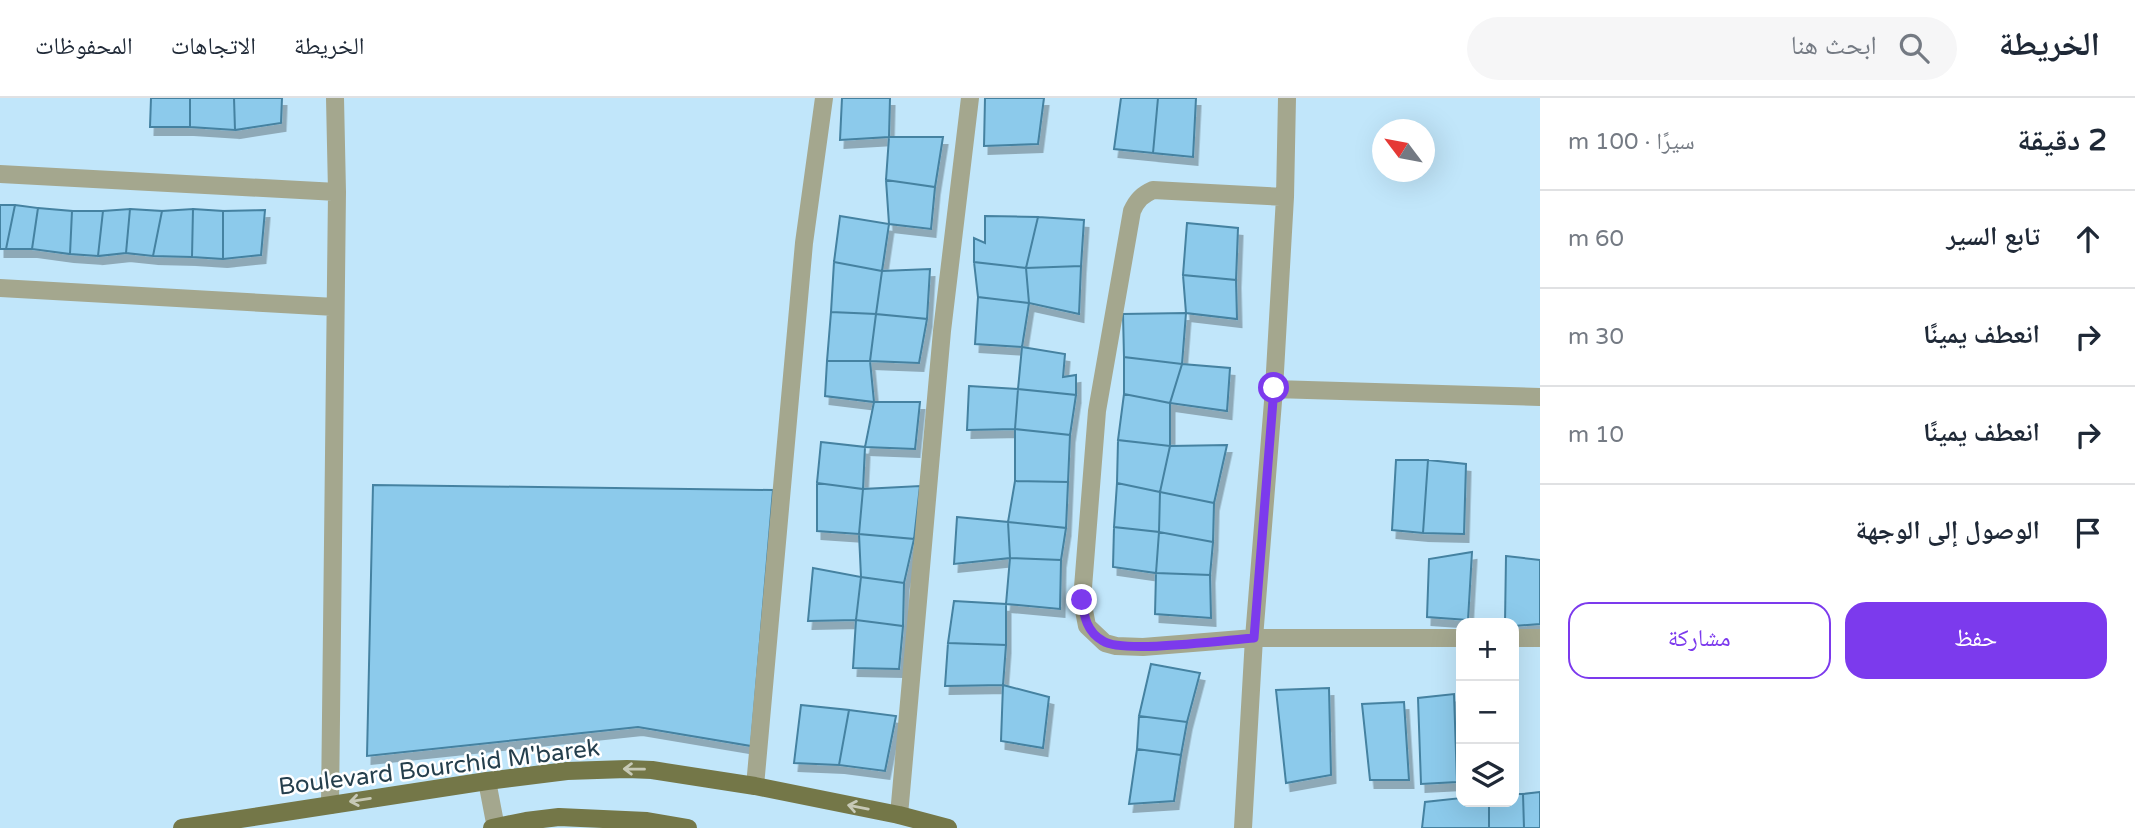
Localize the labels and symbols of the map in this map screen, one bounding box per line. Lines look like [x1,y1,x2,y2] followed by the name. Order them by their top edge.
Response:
[1372,119,1435,182] north arrow
[1258,372,1289,403] route start
[1066,584,1097,615] route end
[277,733,601,802] street label: Boulevard Bourchid M'barek
[623,762,646,776] one-way arrow
[349,794,372,807] one-way arrow
[847,799,870,813] one-way arrow

